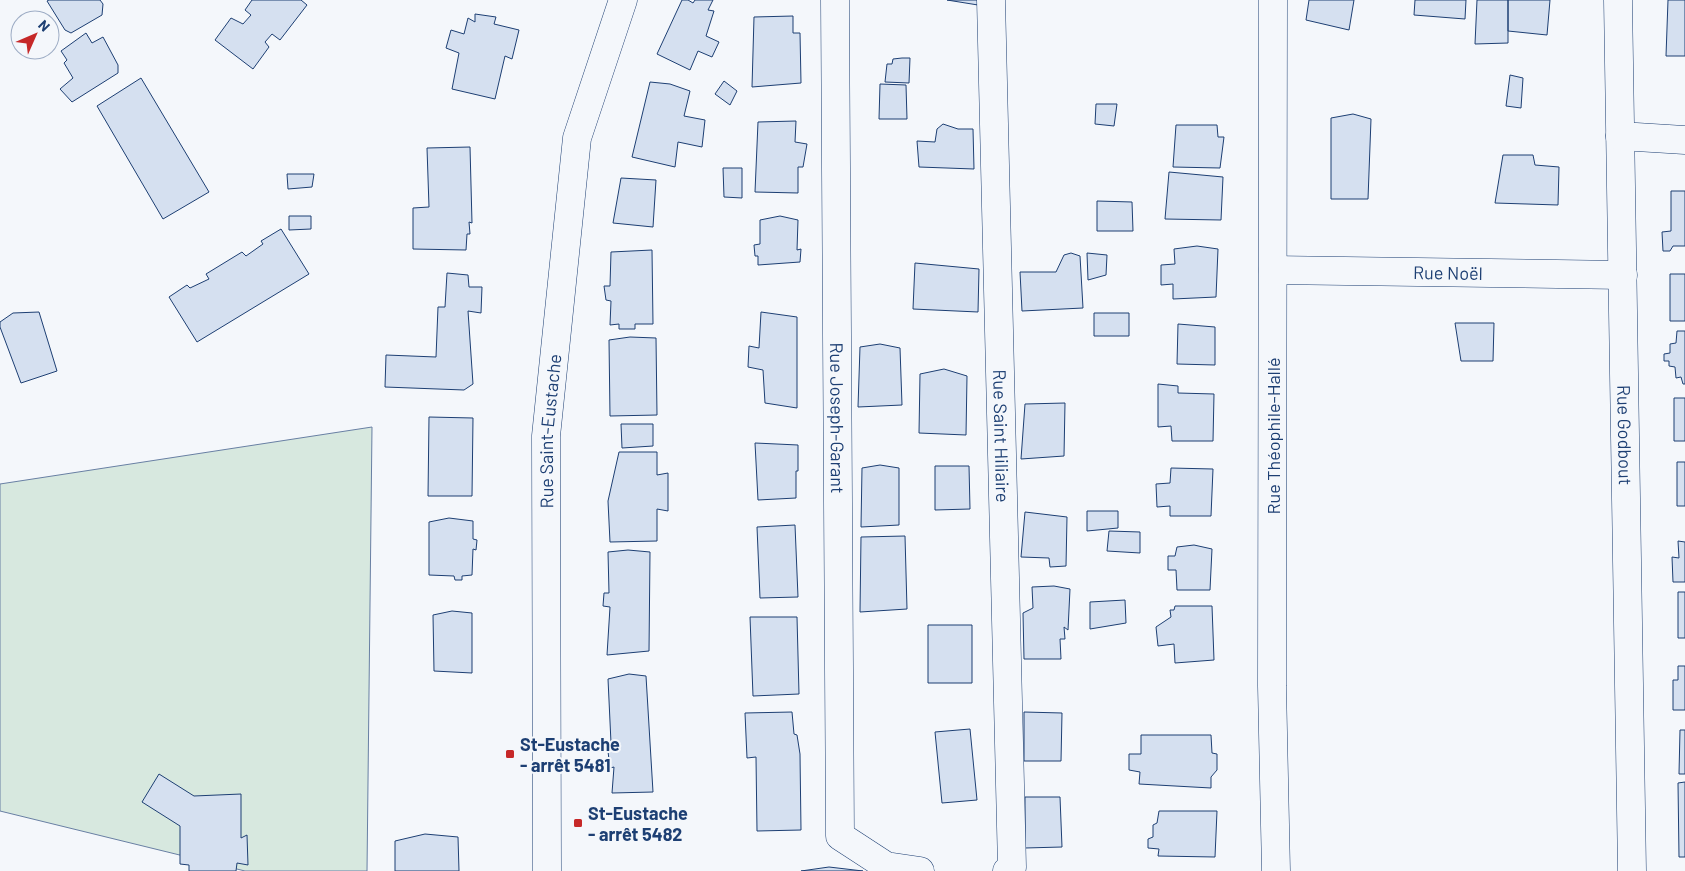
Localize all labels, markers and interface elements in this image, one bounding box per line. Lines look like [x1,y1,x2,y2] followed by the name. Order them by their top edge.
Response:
[10,10,60,60] north arrow
[35,16,54,35] text: N
[1413,261,1483,284] street label: Rue Noël
[826,342,849,494] street label: Rue Joseph-Garant
[535,353,565,508] street label: Rue Saint-Eustache
[1262,358,1284,514] street label: Rue Théophile-Hallé
[989,369,1014,503] street label: Rue Saint Hiliaire
[1613,385,1637,485] street label: Rue Godbout
[520,733,620,776] place label: St-Eustache - arrêt 5481
[504,748,516,760] marker: St-Eustache - arrêt 5481
[588,802,688,845] place label: St-Eustache - arrêt 5482
[572,817,584,829] marker: St-Eustache - arrêt 5482

